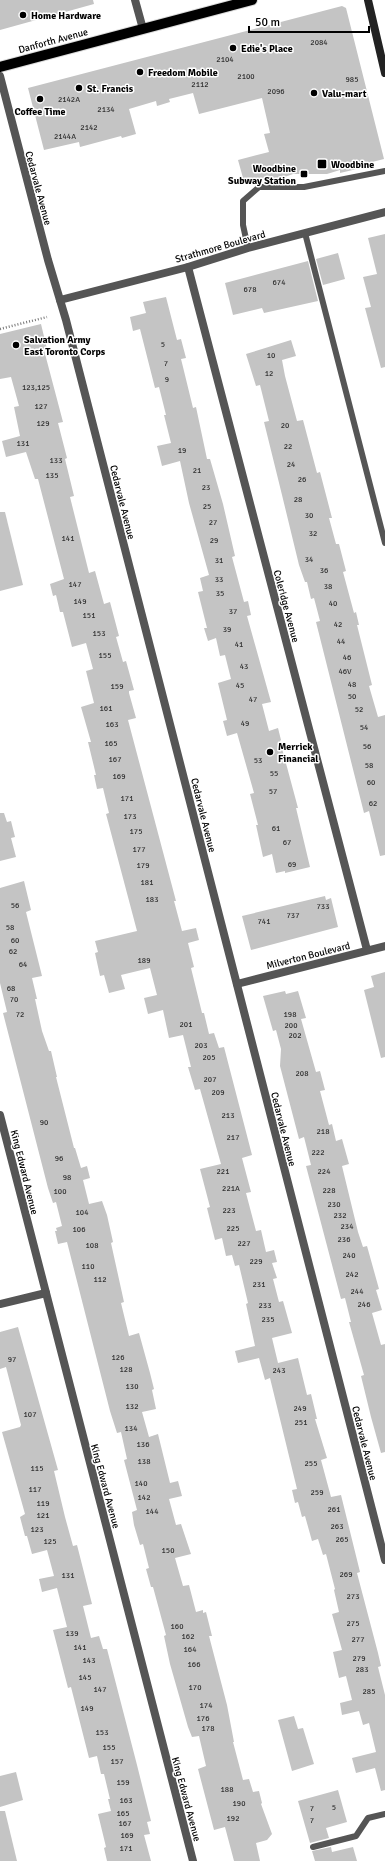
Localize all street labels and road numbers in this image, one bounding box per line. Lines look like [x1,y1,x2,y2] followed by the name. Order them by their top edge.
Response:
[17,26,89,56] street label: Danforth Avenue
[22,150,54,227] street label: Cedarvale Avenue
[174,228,267,266] street label: Strathmore Boulevard
[107,464,137,541] street label: Cedarvale Avenue
[271,569,301,644] street label: Coleridge Avenue
[188,777,218,854] street label: Cedarvale Avenue
[265,940,351,972] street label: Milverton Boulevard
[268,1091,298,1168] street label: Cedarvale Avenue
[8,1129,40,1216] street label: King Edward Avenue
[349,1405,379,1482] street label: Cedarvale Avenue
[88,1443,122,1530] street label: King Edward Avenue
[169,1756,203,1843] street label: King Edward Avenue

